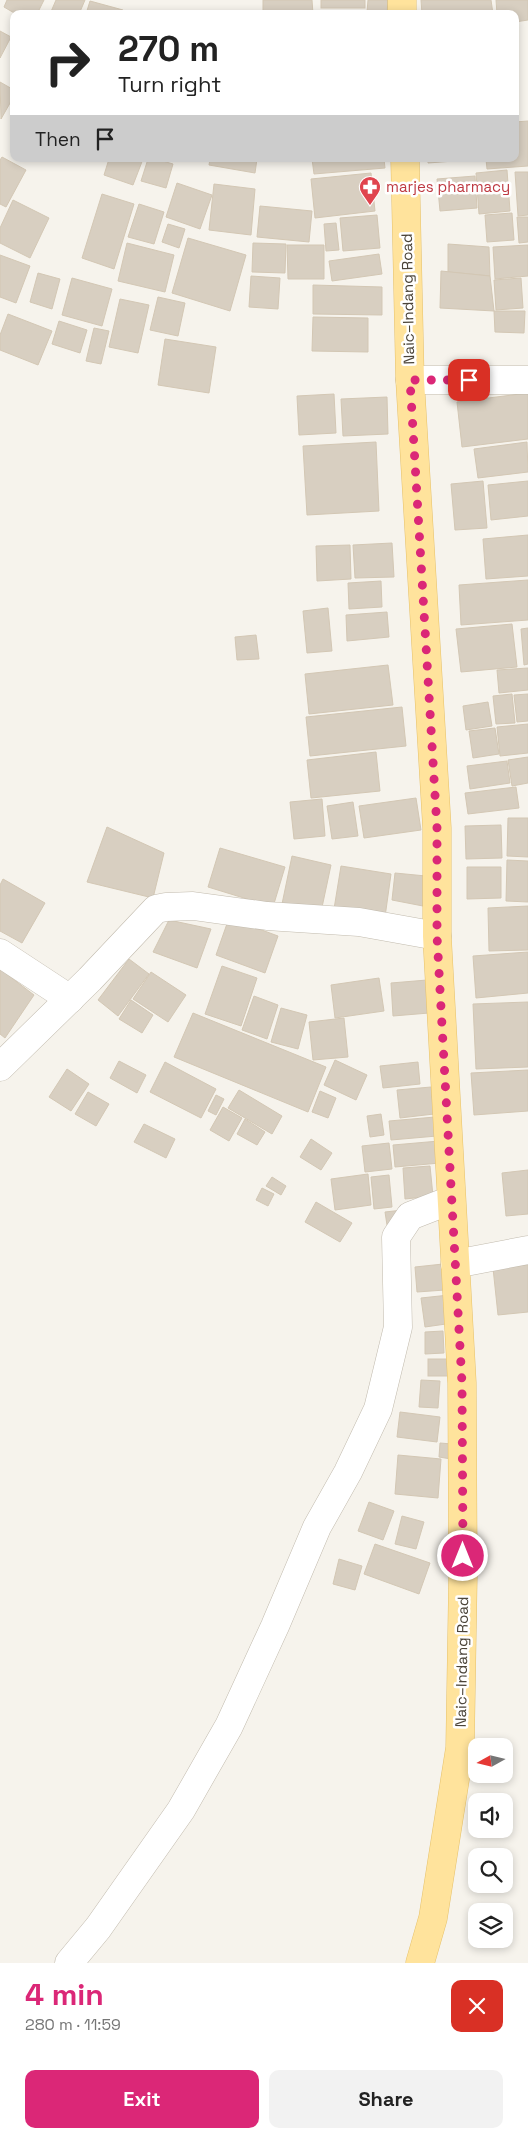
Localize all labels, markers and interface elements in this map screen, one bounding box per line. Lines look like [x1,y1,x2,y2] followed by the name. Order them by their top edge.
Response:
[118,27,219,71] text: 270 m
[35,30,100,95] icon: right
[118,70,221,98] text: Turn right
[91,125,119,153] icon: arrive
[35,127,81,152] text: Then
[358,175,382,206] pharmacy icon: marjes pharmacy
[386,177,510,196] place label: marjes pharmacy
[397,233,418,365] street label: Naic–Indang Road
[448,359,490,401] pin
[455,366,483,394] icon: arrive
[436,1529,488,1581] position arrow
[451,1596,472,1728] street label: Naic–Indang Road
[468,1738,512,1782] north arrow
[468,1738,513,1948] map controls
[468,1793,513,1838] button: sound
[468,1848,513,1893] button: search
[468,1903,513,1948] button: layers
[25,1975,104,2014] text: 4 min
[451,1980,503,2032] button: close
[25,2014,121,2035] text: 280 m · 11:59
[25,2070,259,2128] button: Exit
[269,2070,503,2128] button: Share

